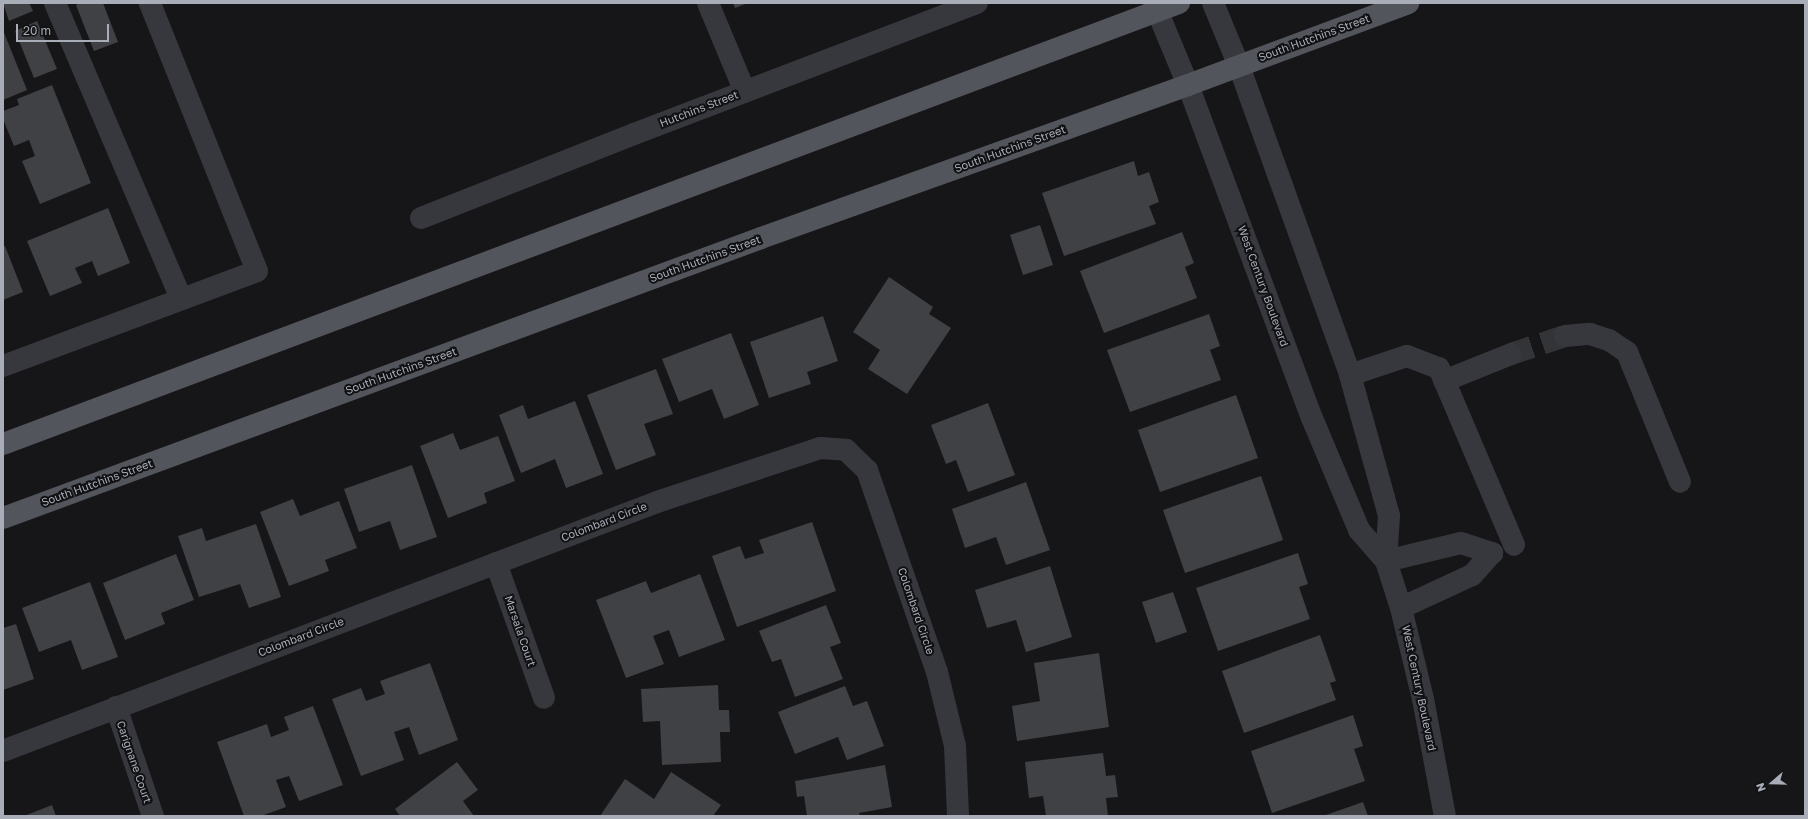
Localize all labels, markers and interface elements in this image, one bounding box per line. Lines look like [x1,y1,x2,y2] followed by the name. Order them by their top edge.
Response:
[1257,12,1371,64] street label: South Hutchins Street
[18,16,111,42] scale bar
[23,23,51,38] text: 20 m
[658,88,740,130] street label: Hutchins Street
[953,123,1067,175] street label: South Hutchins Street
[1235,224,1291,348] street label: West Century Boulevard
[648,233,762,285] street label: South Hutchins Street
[344,345,458,397] street label: South Hutchins Street
[40,457,154,509] street label: South Hutchins Street
[559,500,649,544] street label: Colombard Circle
[895,566,937,656] street label: Colombard Circle
[502,594,538,668] street label: Marsala Court
[256,615,346,659] street label: Colombard Circle
[1399,624,1439,752] street label: West Century Boulevard
[114,719,154,805] street label: Carignane Court
[1752,763,1792,803] north arrow
[1753,781,1768,793] text: N

